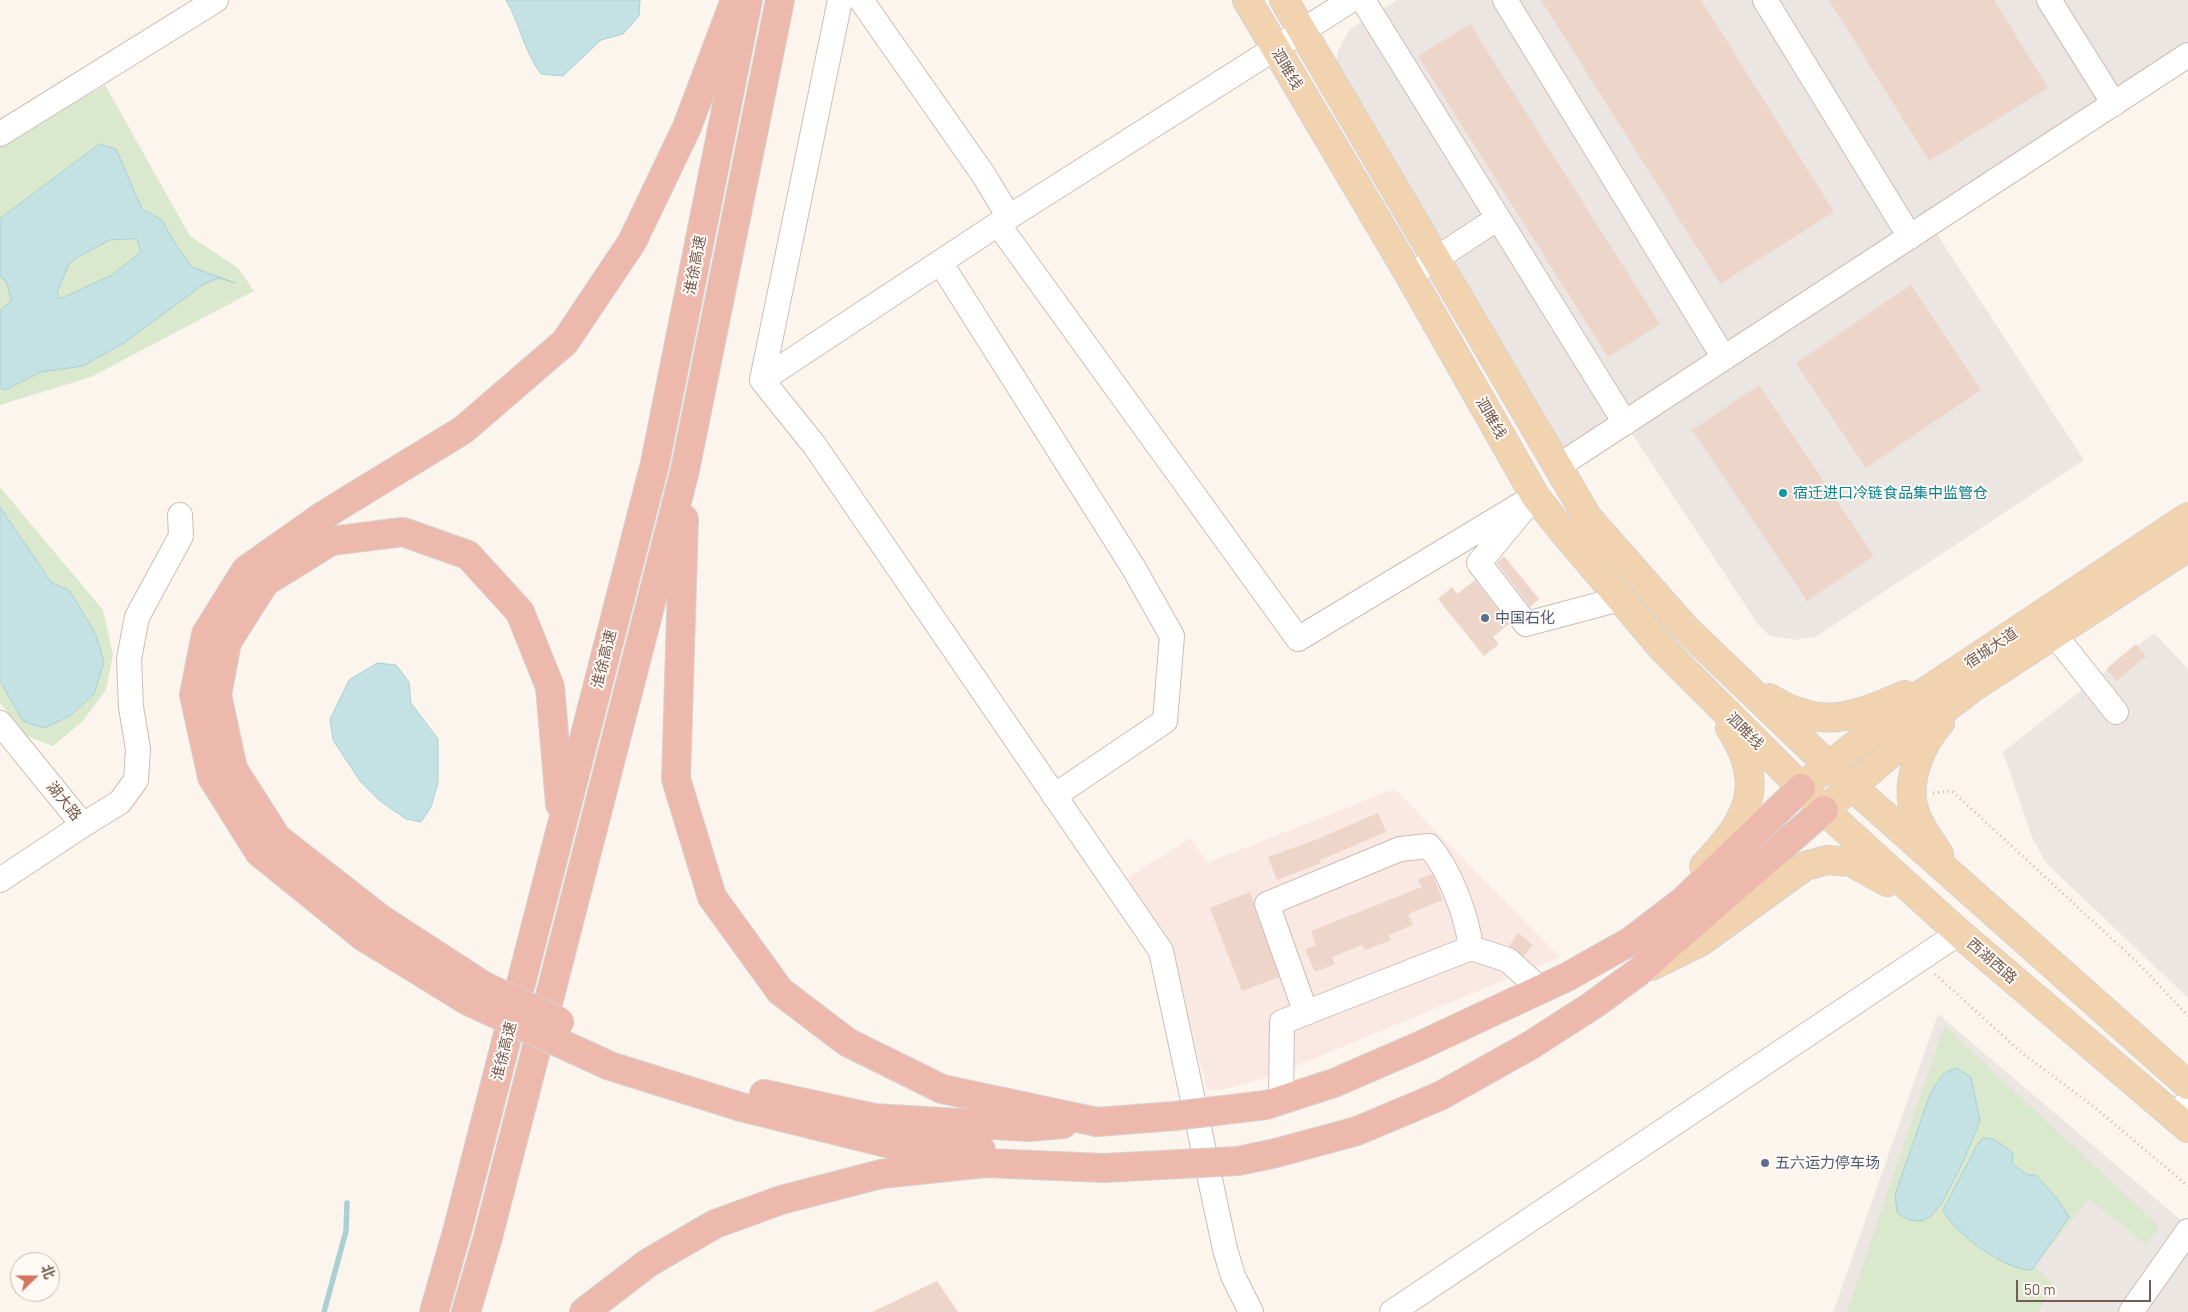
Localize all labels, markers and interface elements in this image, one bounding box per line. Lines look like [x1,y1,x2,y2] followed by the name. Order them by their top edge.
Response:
[1268,45,1306,93] street label: 泗睢线
[680,234,710,296] street label: 淮徐高速
[1472,394,1510,442] street label: 泗睢线
[1793,484,1988,502] place label: 宿迁进口冷链食品集中监管仓
[1777,487,1789,499] marker: 宿迁进口冷链食品集中监管仓
[1495,609,1555,627] place label: 中国石化
[1479,612,1491,624] marker: 中国石化
[1961,624,2021,672] street label: 宿城大道
[588,628,620,690] street label: 淮徐高速
[1723,709,1767,753] street label: 泗睢线
[43,778,85,824] street label: 湖大路
[1963,935,2021,987] street label: 西湖西路
[488,1020,520,1082] street label: 淮徐高速
[1775,1154,1880,1172] place label: 五六运力停车场
[1759,1157,1771,1169] marker: 五六运力停车场
[10,1252,60,1302] north arrow
[38,1262,59,1281] text: 北
[2018,1270,2153,1302] scale bar
[2024,1280,2056,1298] text: 50 m

